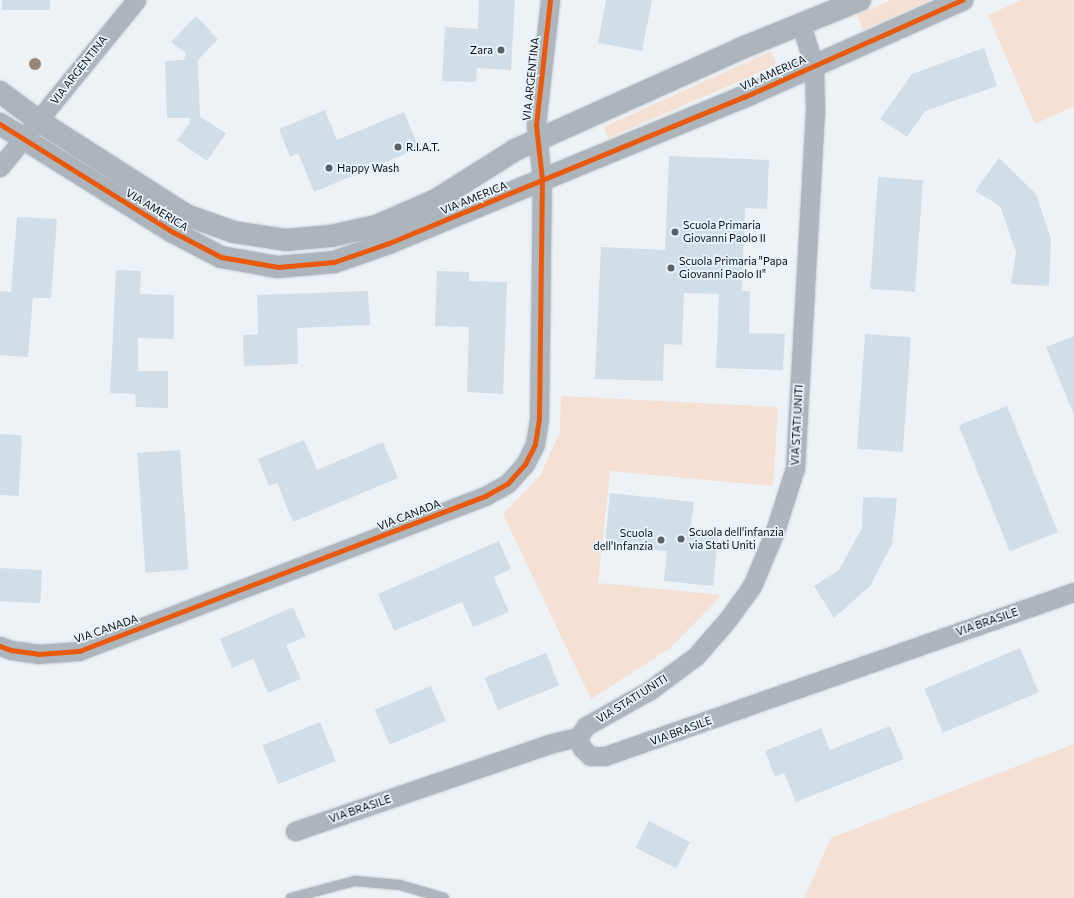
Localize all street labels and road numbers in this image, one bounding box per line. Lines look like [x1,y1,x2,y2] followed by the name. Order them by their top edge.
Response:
[48,33,110,107] street label: VIA ARGENTINA
[520,37,542,121] street label: VIA ARGENTINA
[738,53,808,93] street label: VIA AMERICA
[439,179,509,217] street label: VIA AMERICA
[123,186,191,234] street label: VIA AMERICA
[788,384,806,466] street label: VIA STATI UNITI
[376,497,442,533] street label: VIA CANADA
[954,605,1020,639] street label: VIA BRASILE
[72,612,140,646] street label: VIA CANADA
[594,672,670,726] street label: VIA STATI UNITI
[648,714,714,748] street label: VIA BRASILE
[327,792,393,826] street label: VIA BRASILE

